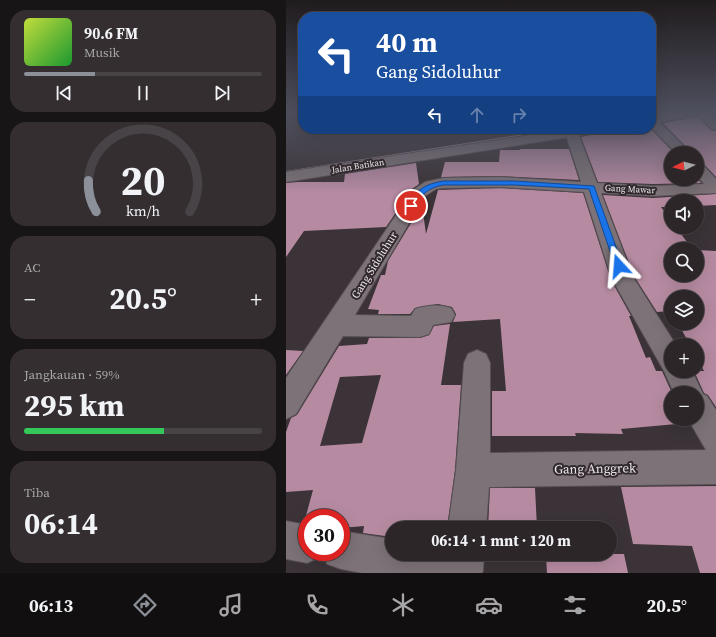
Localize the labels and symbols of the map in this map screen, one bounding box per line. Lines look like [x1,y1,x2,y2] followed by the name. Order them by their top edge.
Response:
[664,146,704,186] north arrow
[330,156,386,176] street label: Jalan Batikan
[605,182,656,196] street label: Gang Mawar
[394,189,428,223] pin
[348,229,401,302] street label: Gang Sidoluhur
[598,245,640,287] position arrow
[554,459,637,478] street label: Gang Anggrek
[298,509,350,561] speed limit sign: 30

